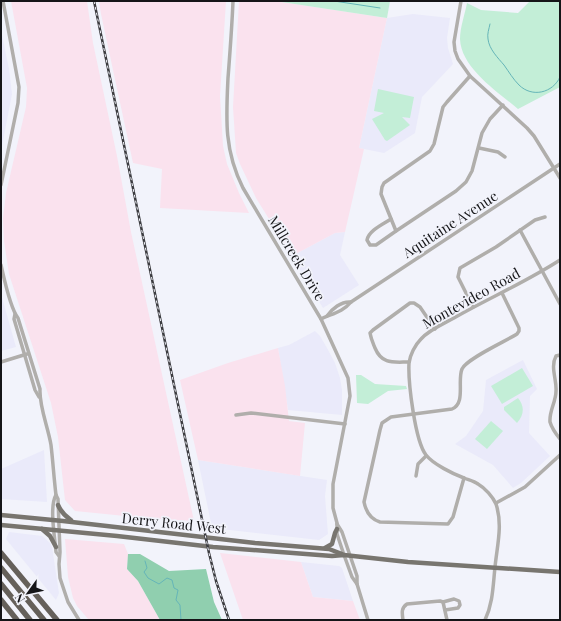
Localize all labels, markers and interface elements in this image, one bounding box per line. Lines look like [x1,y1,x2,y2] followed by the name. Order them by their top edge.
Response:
[398,186,501,262] street label: Aquitaine Avenue
[264,212,330,304] street label: Millcreek Drive
[419,263,523,333] street label: Montevideo Road
[121,508,228,538] street label: Derry Road West
[8,573,48,613] north arrow
[11,591,28,606] text: N

